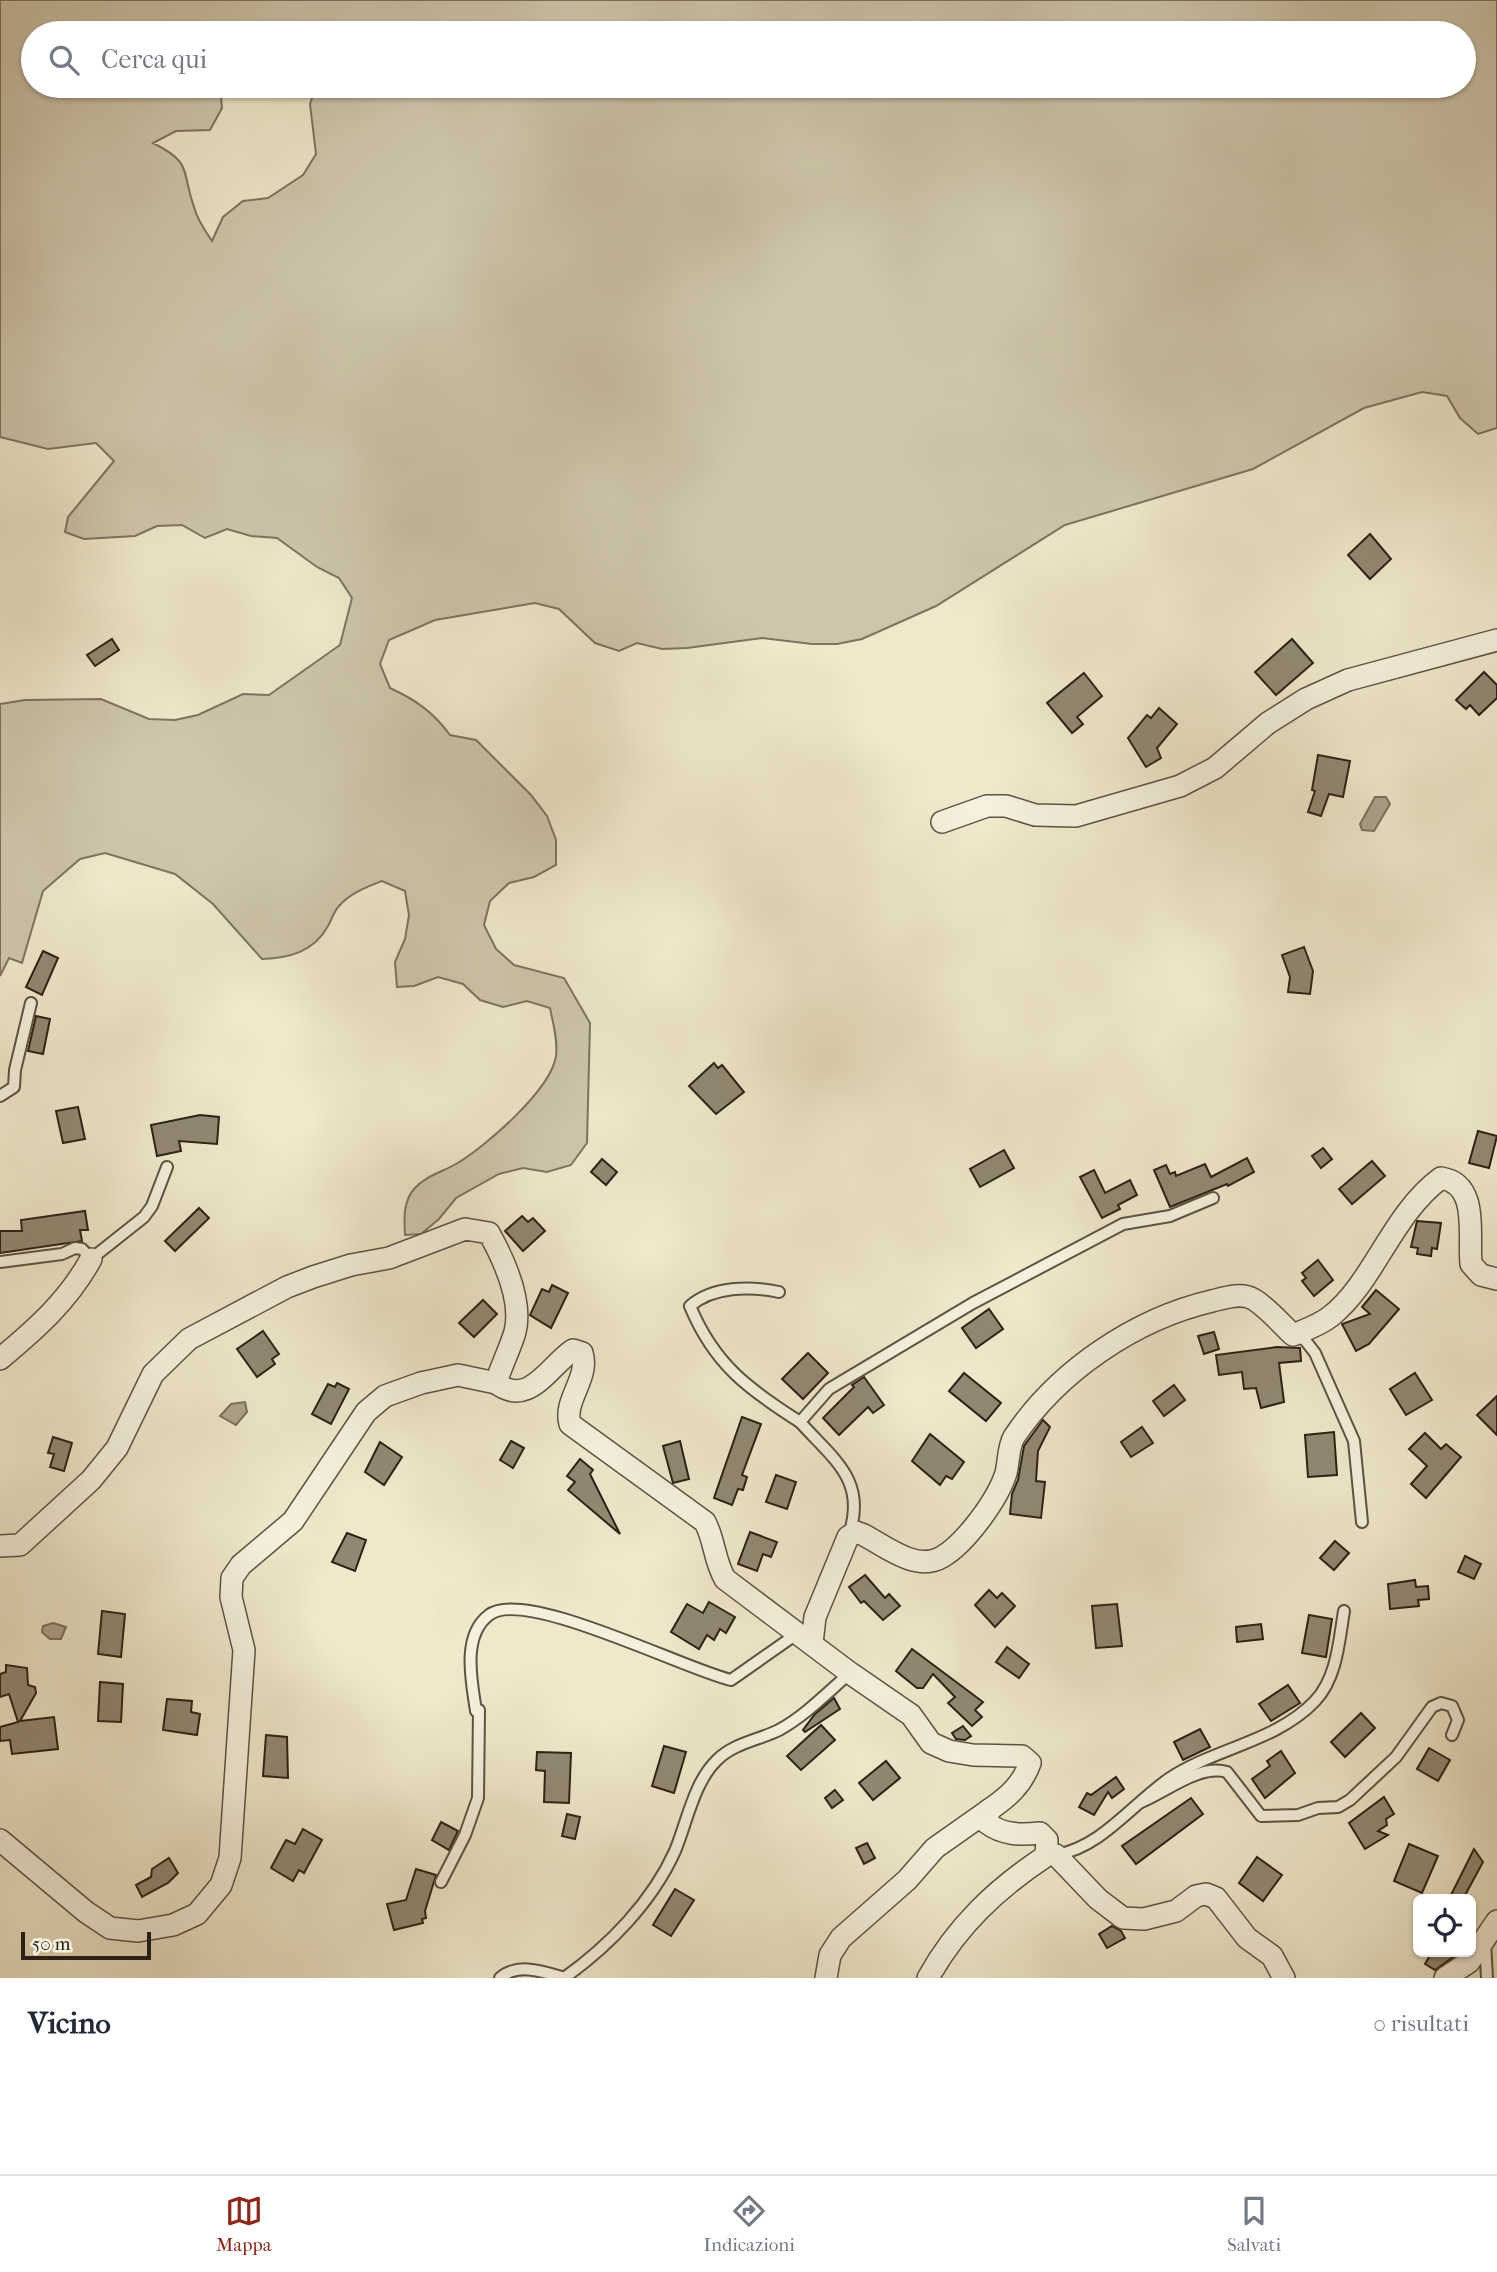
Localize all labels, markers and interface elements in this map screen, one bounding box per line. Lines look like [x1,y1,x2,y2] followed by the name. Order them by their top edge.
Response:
[21,21,1476,98] search box
[45,41,83,79] icon: search
[101,44,207,75] text: Cerca qui
[1413,1894,1476,1957] map controls
[1413,1894,1476,1957] button: locate
[21,1929,150,1961] scale bar
[32,1933,71,1955] text: 50 m
[28,2006,111,2041] text: Vicino
[1373,2010,1469,2037] text: 0 risultati
[216,2192,272,2256] tab: Mappa
[704,2192,795,2256] tab: Indicazioni
[1227,2192,1281,2256] tab: Salvati

